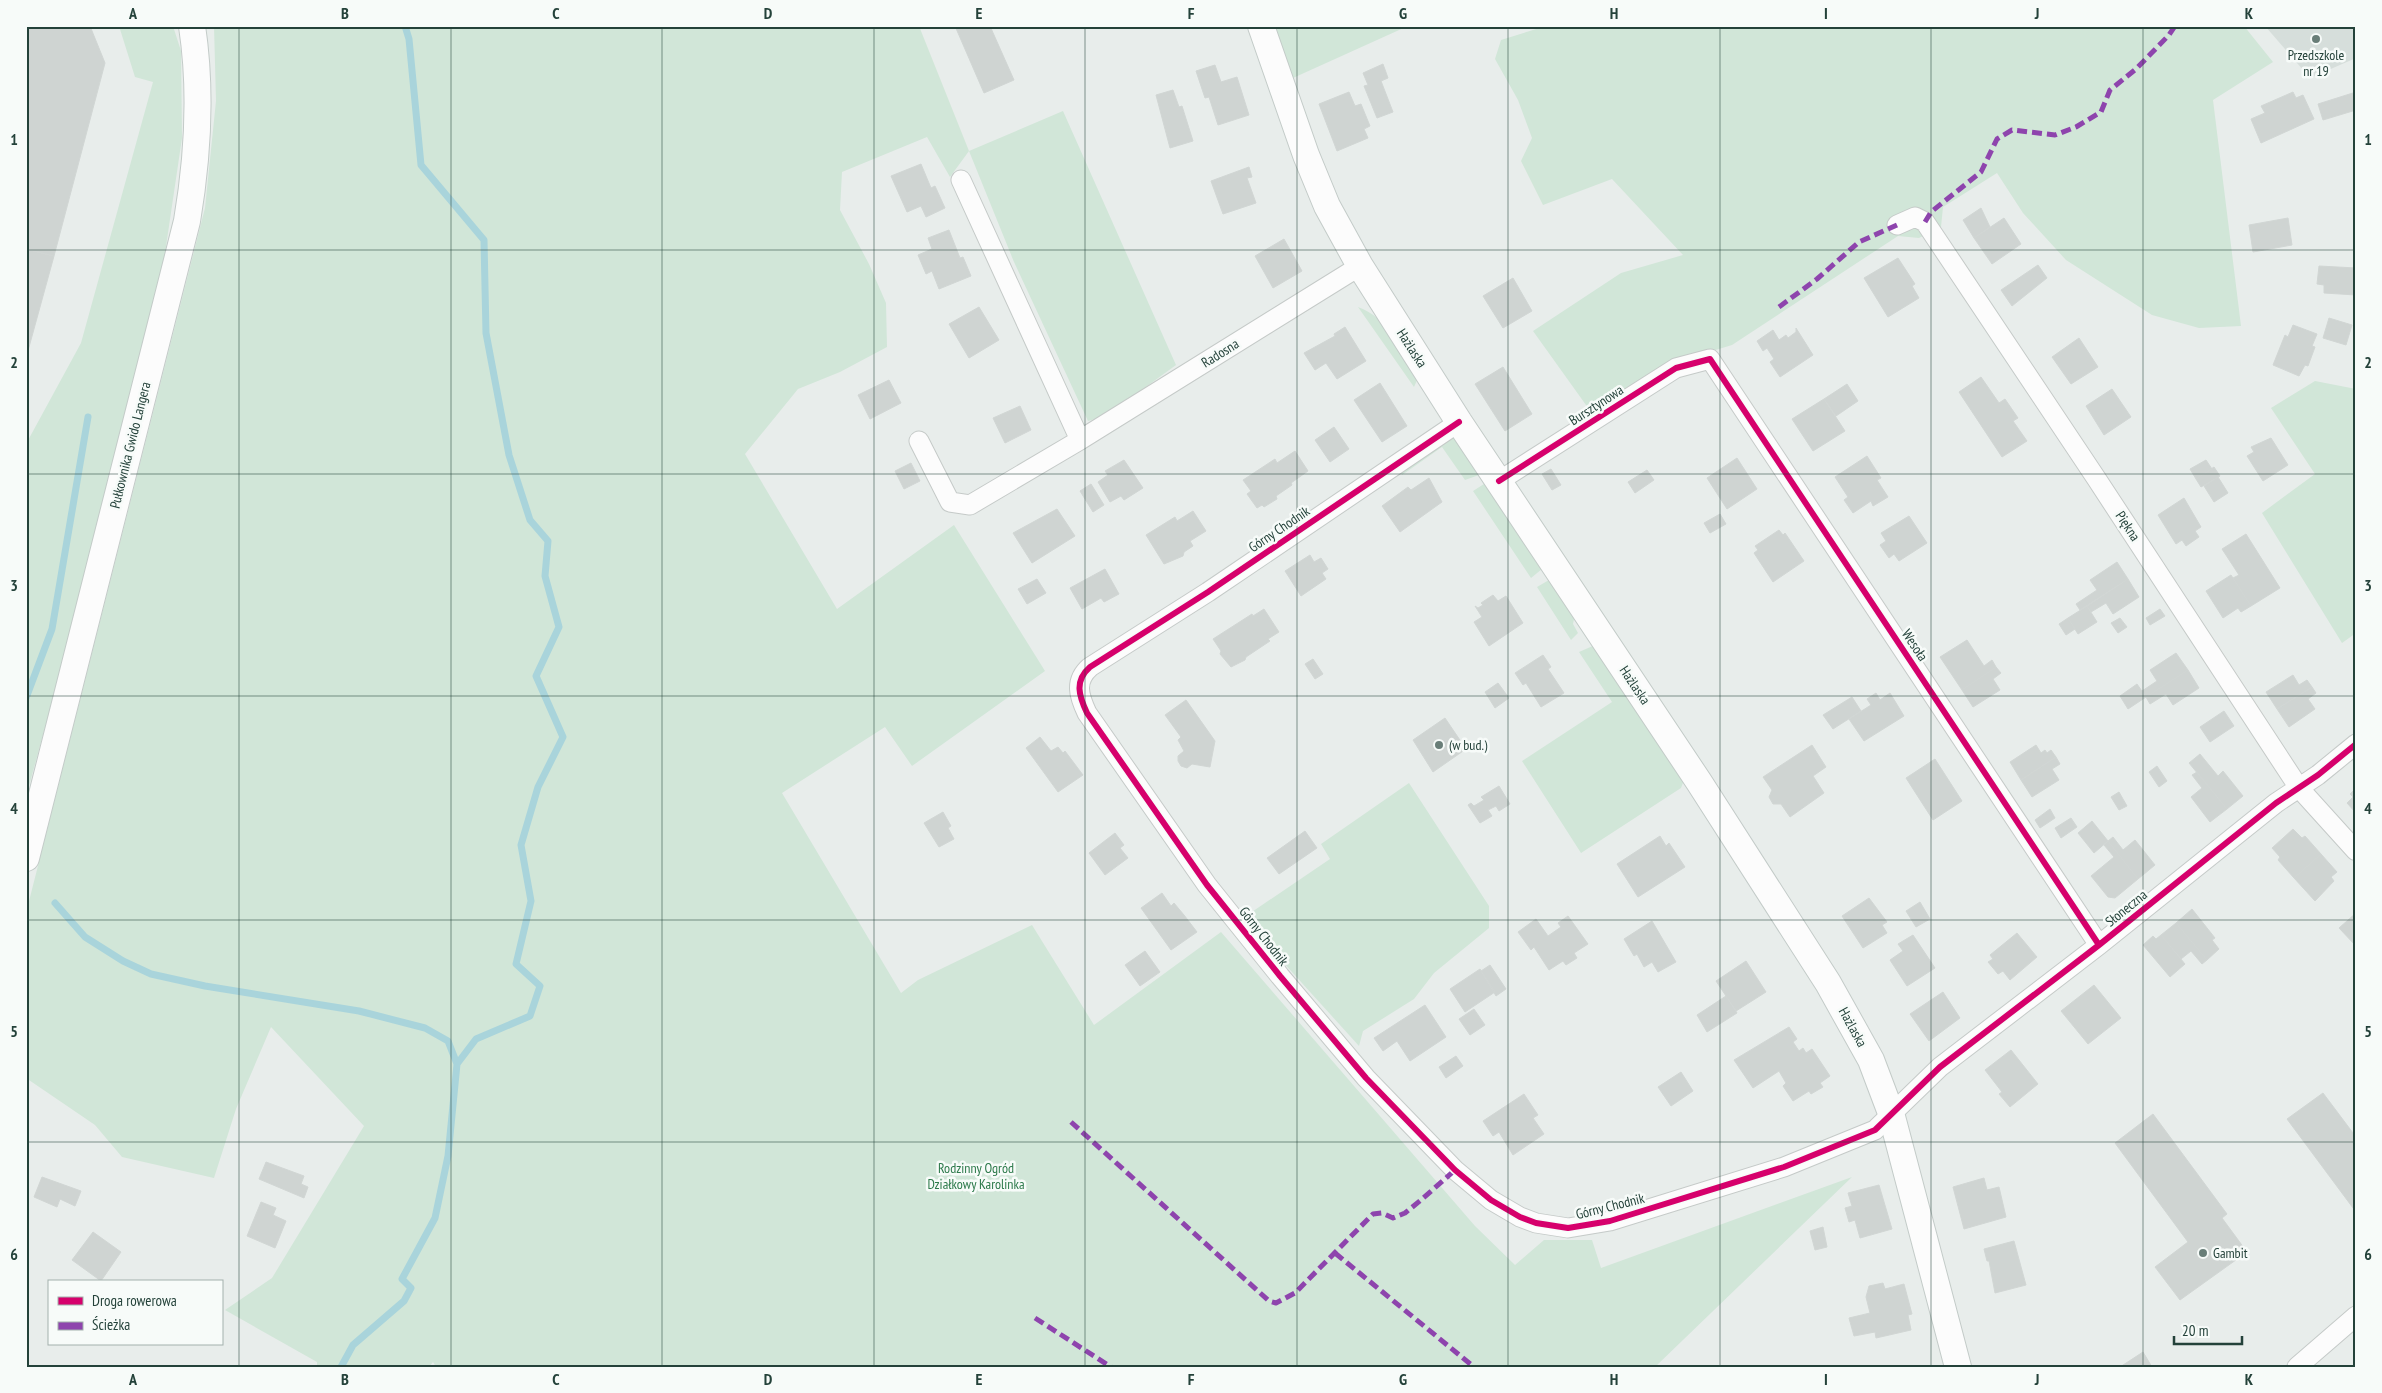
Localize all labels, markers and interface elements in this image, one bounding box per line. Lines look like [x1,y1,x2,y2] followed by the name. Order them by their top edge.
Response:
[128,3,138,23] text: A
[341,3,349,23] text: B
[552,3,560,23] text: C
[764,3,773,23] text: D
[976,3,983,23] text: E
[1188,3,1195,23] text: F
[1399,3,1407,23] text: G
[1610,3,1618,23] text: H
[1824,3,1828,23] text: I
[2034,3,2039,23] text: J
[2245,3,2254,23] text: K
[2310,33,2322,45] marker: Przedszkole nr 19
[2288,46,2345,80] place label: Przedszkole nr 19
[10,129,18,149] text: 1
[2364,129,2372,149] text: 1
[1393,325,1431,371] street label: Hażlaska
[1198,335,1242,371] street label: Radosna
[10,352,18,372] text: 2
[2364,352,2372,372] text: 2
[106,380,154,510] street label: Pułkownika Gwido Langera
[1565,381,1627,429] street label: Bursztynowa
[1245,502,1314,556] street label: Górny Chodnik
[2112,508,2144,544] street label: Piękna
[10,575,18,595] text: 3
[2364,575,2372,595] text: 3
[1898,626,1932,664] street label: Wesoła
[1616,662,1654,708] street label: Hażlaska
[1449,736,1488,754] place label: (w bud.)
[1433,739,1445,751] marker: (w bud.)
[10,798,18,818] text: 4
[2364,798,2372,818] text: 4
[2101,886,2151,930] street label: Słoneczna
[1235,903,1293,970] street label: Górny Chodnik
[1835,1004,1871,1050] street label: Hażlaska
[10,1021,18,1041] text: 5
[2364,1021,2372,1041] text: 5
[927,1159,1025,1193] park label: Rodzinny Ogród Działkowy Karolinka
[1574,1189,1647,1223] street label: Górny Chodnik
[10,1244,18,1264] text: 6
[2213,1244,2248,1262] place label: Gambit
[2364,1244,2372,1264] text: 6
[2197,1247,2209,1259] marker: Gambit
[48,1280,222,1346] legend
[92,1291,177,1310] text: Droga rowerowa
[2174,1313,2242,1345] scale bar
[92,1315,130,1334] text: Ścieżka
[2182,1321,2208,1340] text: 20 m
[128,1369,138,1389] text: A
[341,1369,349,1389] text: B
[552,1369,560,1389] text: C
[764,1369,773,1389] text: D
[976,1369,983,1389] text: E
[1188,1369,1195,1389] text: F
[1399,1369,1407,1389] text: G
[1610,1369,1618,1389] text: H
[1824,1369,1828,1389] text: I
[2034,1369,2039,1389] text: J
[2245,1369,2254,1389] text: K

